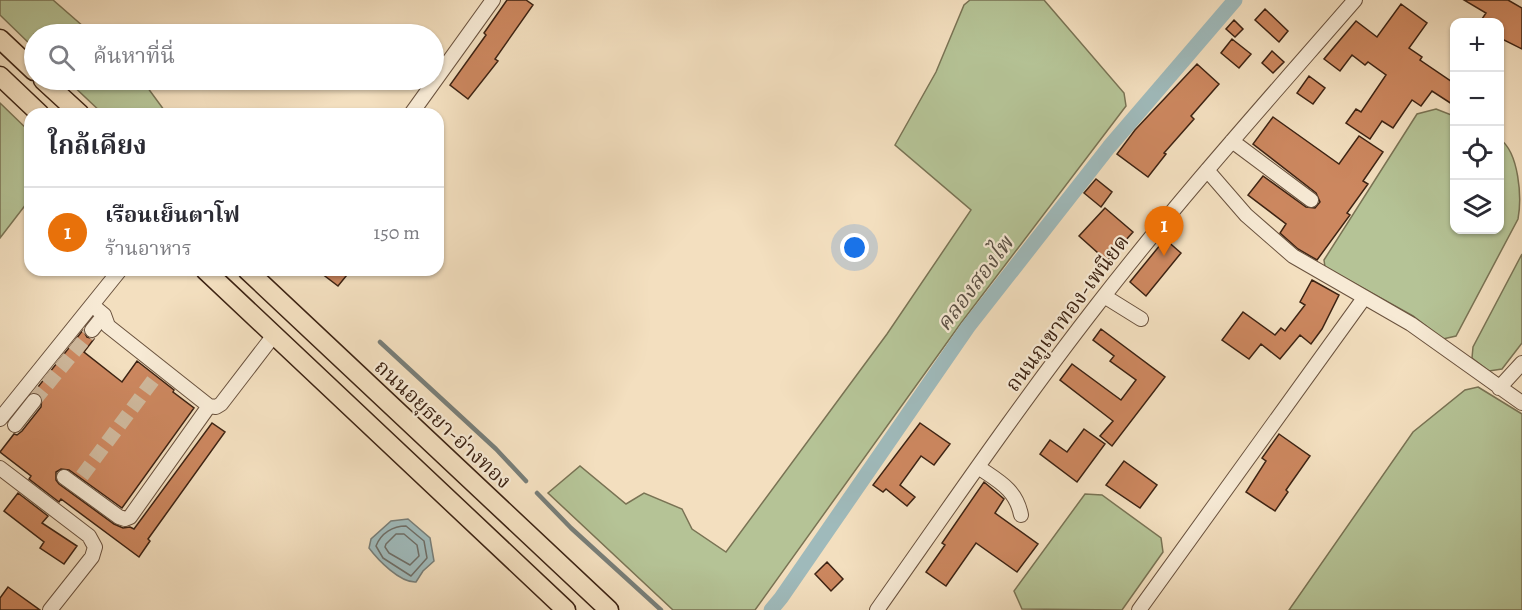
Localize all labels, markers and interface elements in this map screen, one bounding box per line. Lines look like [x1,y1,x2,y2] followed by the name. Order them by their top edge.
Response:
[1450,18,1504,234] map controls
[1450,18,1504,72] button: +
[24,24,444,90] search box
[45,41,78,74] icon: search
[93,41,175,71] text: ค้นหาที่นี่
[1450,72,1504,126] button: −
[1450,126,1504,180] button: locate
[48,128,147,163] text: ใกล้เคียง
[1450,180,1504,234] button: layers
[105,200,240,230] text: เรือนเย็นตาโฟ
[1144,206,1184,256] pin: 1
[64,219,71,246] text: 1
[373,219,420,246] text: 150 m
[928,228,1021,337] water label: คลองสองไพ
[999,229,1135,397] street label: ถนนภูเขาทอง-เพนียด
[840,233,869,262] your location
[105,235,192,262] text: ร้านอาหาร
[369,353,517,495] street label: ถนนอยุธยา-อ่างทอง

